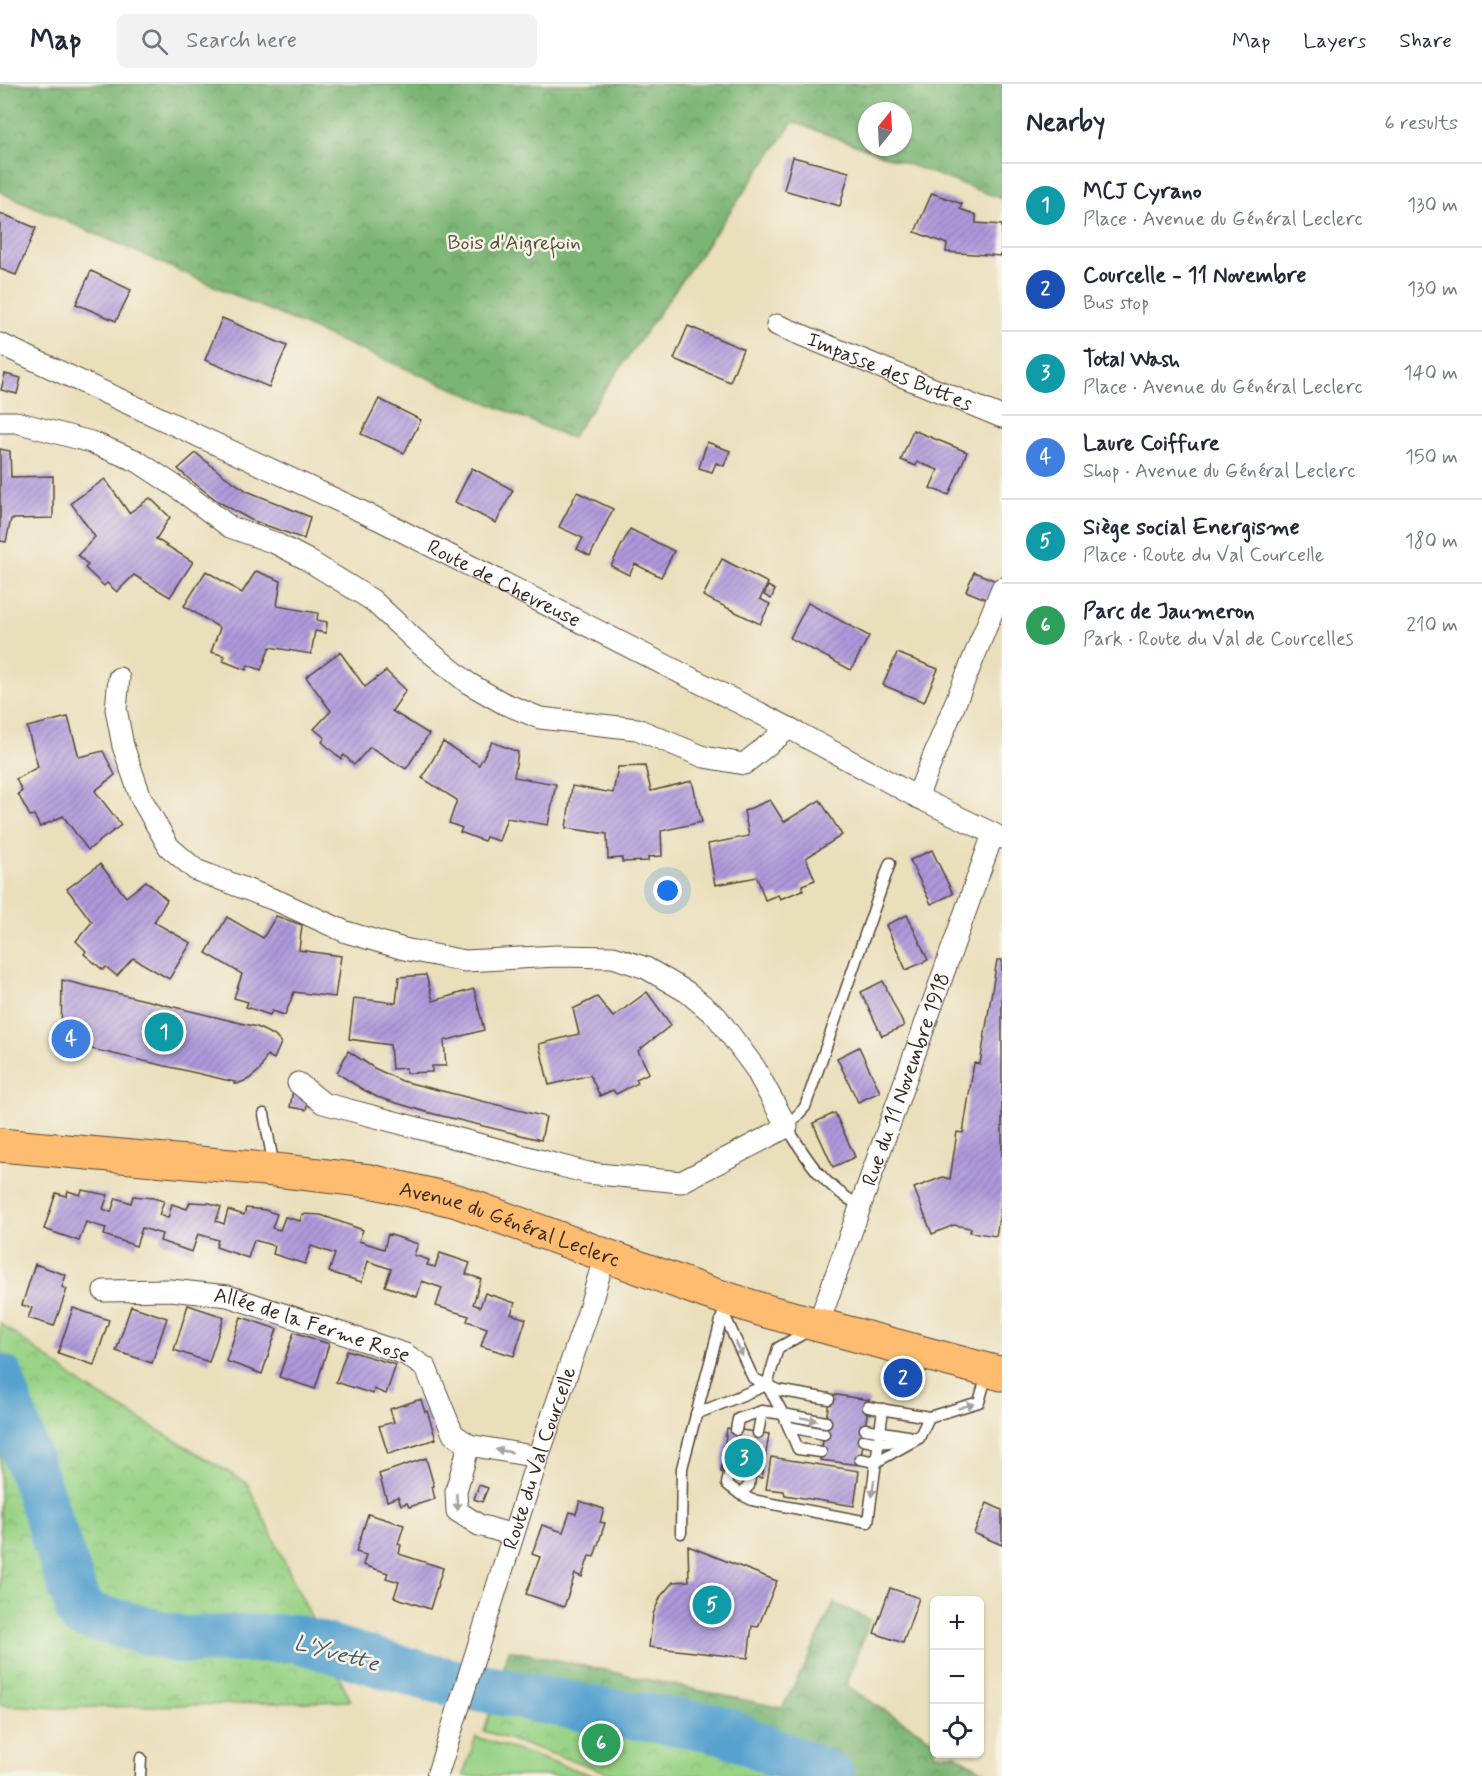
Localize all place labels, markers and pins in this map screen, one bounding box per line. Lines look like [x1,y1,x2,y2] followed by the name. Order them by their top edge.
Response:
[144,1010,184,1054] pin: 1
[52,1016,90,1062] pin: 4
[884,1356,922,1400] pin: 2
[724,1436,764,1480] pin: 3
[692,1582,732,1628] pin: 5
[582,1720,620,1766] pin: 6

